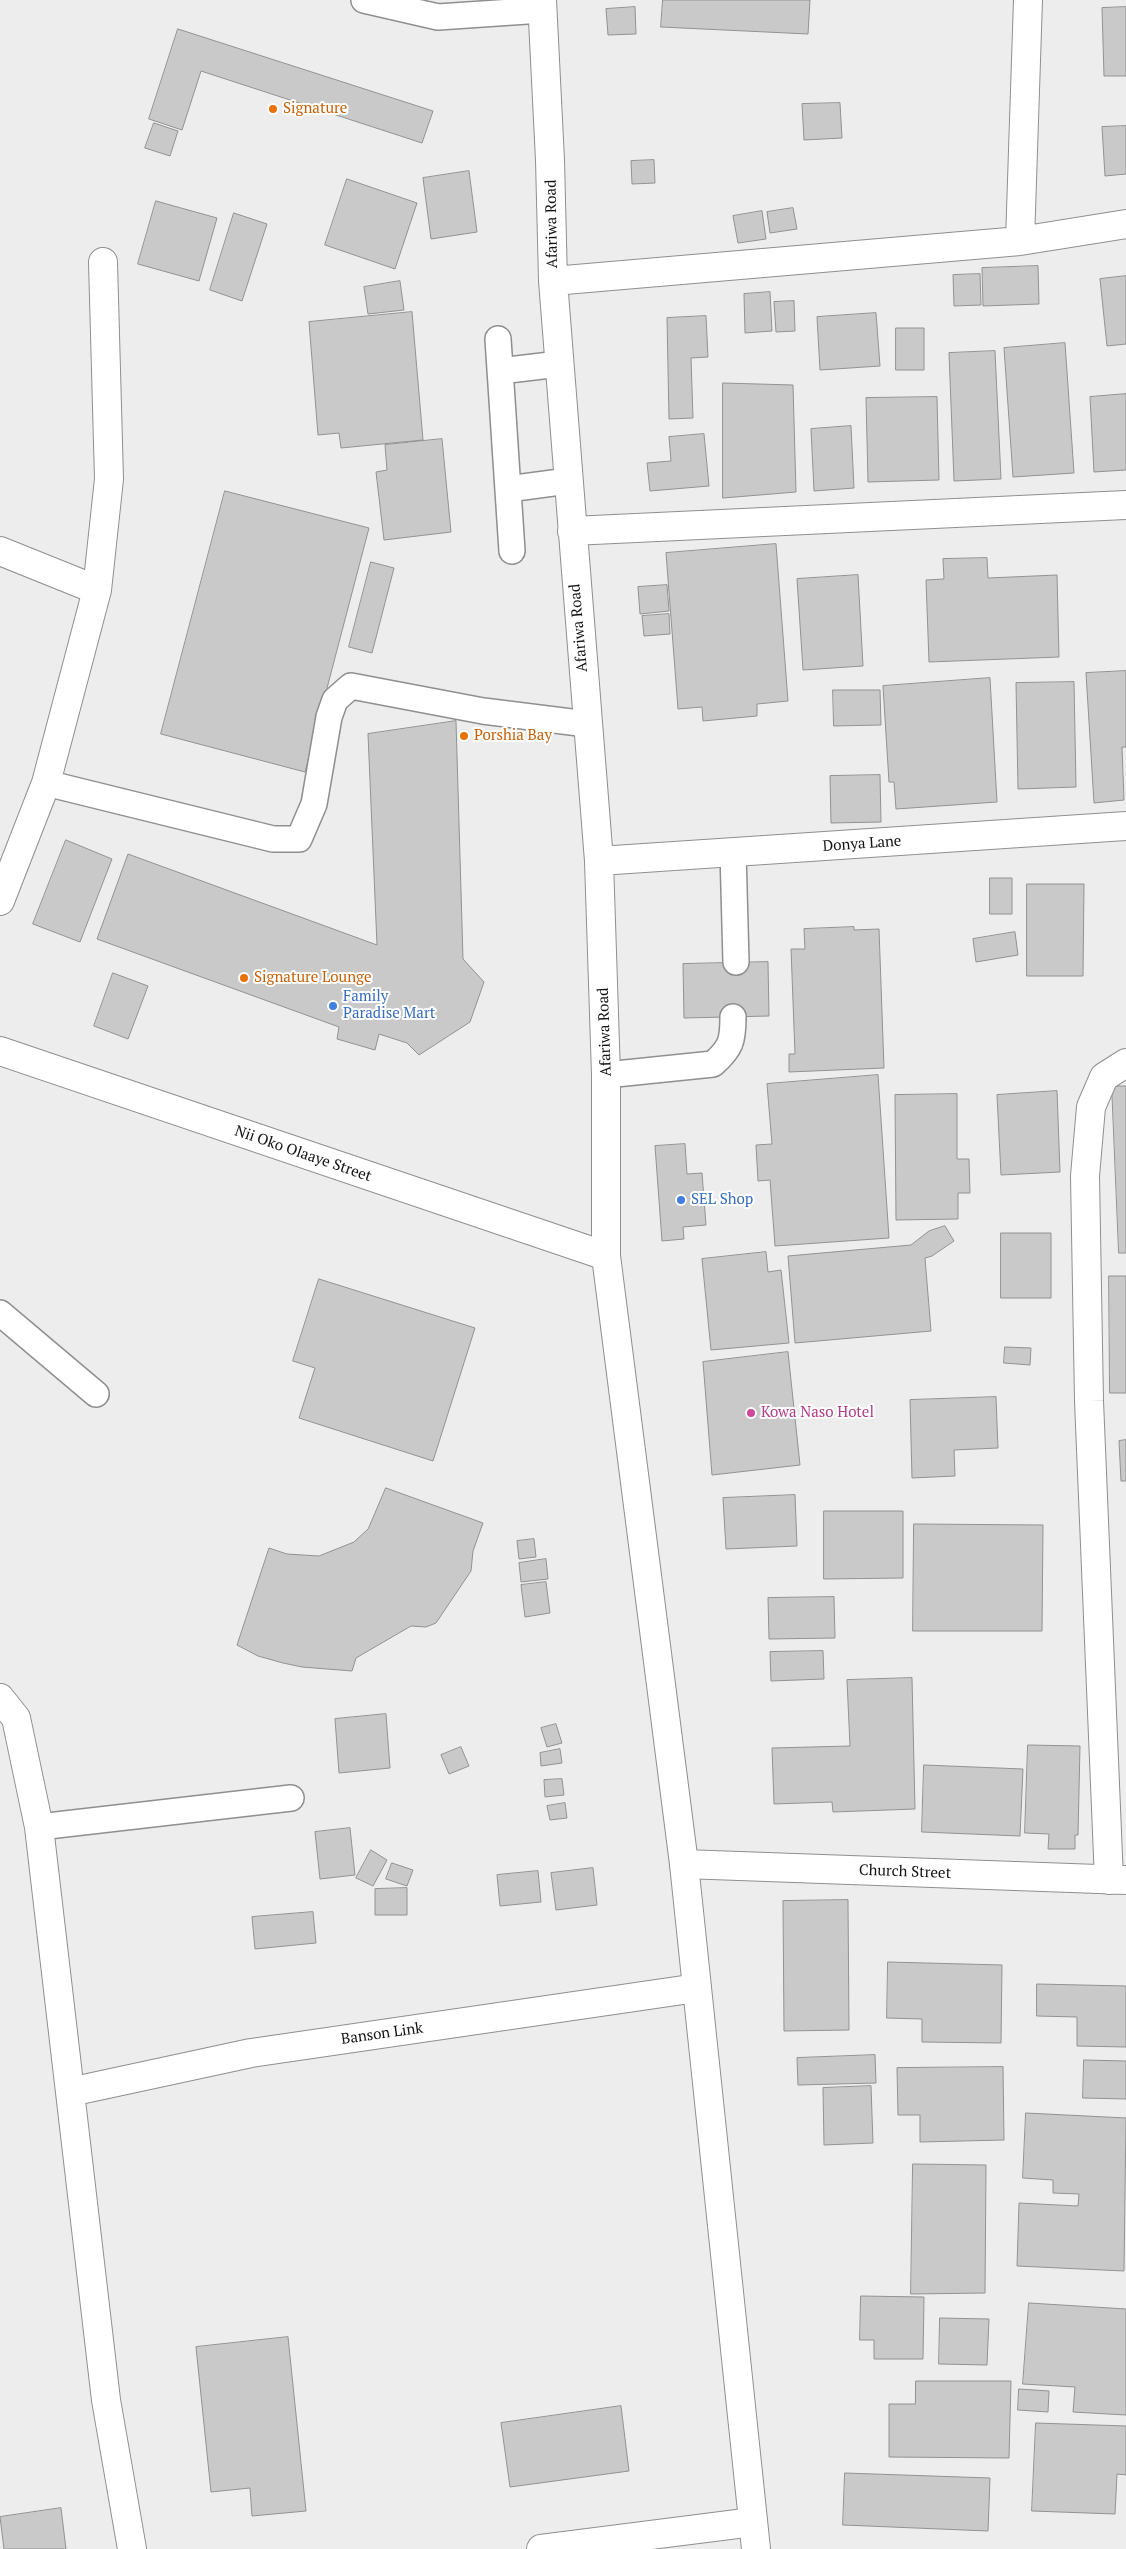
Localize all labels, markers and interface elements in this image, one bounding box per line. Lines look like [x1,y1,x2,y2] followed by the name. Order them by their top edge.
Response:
[283,100,347,118] place label: Signature
[267,103,279,115] marker: Signature
[542,179,562,269] street label: Afariwa Road
[566,583,592,673] street label: Afariwa Road
[474,727,552,745] place label: Porshia Bay
[458,730,470,742] marker: Porshia Bay
[822,832,902,856] street label: Donya Lane
[254,969,372,987] place label: Signature Lounge
[238,972,250,984] marker: Signature Lounge
[594,987,616,1077] street label: Afariwa Road
[343,988,435,1023] place label: Family Paradise Mart
[327,1000,339,1012] marker: Family Paradise Mart
[232,1122,374,1186] street label: Nii Oko Olaaye Street
[691,1191,753,1209] place label: SEL Shop
[675,1194,687,1206] marker: SEL Shop
[761,1404,874,1422] place label: Kowa Naso Hotel
[745,1407,757,1419] marker: Kowa Naso Hotel
[859,1861,951,1883] street label: Church Street
[340,2019,424,2049] street label: Banson Link

